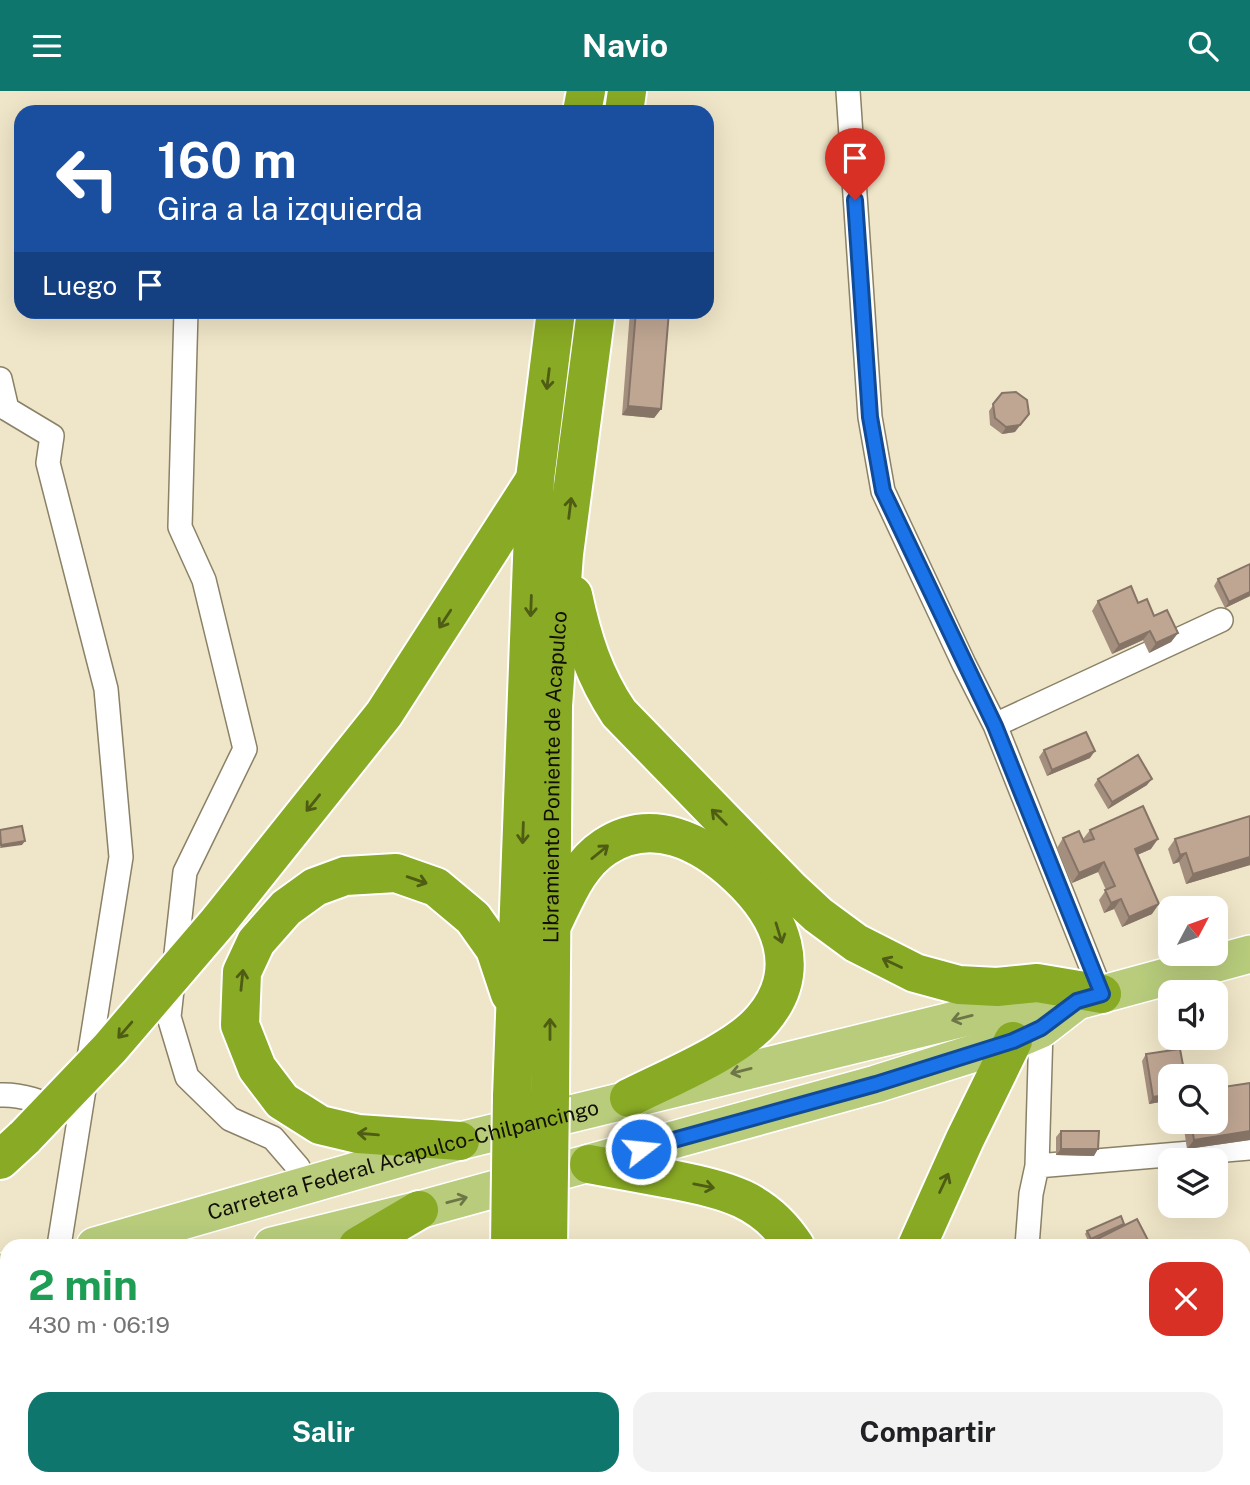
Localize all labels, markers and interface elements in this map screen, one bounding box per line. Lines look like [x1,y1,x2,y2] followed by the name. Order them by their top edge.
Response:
[28,27,66,65] icon: menu
[582,27,668,64] text: Navio
[1184,27,1222,65] icon: search
[825,128,885,200] pin
[157,131,297,189] text: 160 m
[42,133,133,224] icon: left
[836,139,874,177] icon: arrive
[157,190,423,227] text: Gira a la izquierda
[131,266,169,304] icon: arrive
[42,270,117,301] text: Luego
[541,367,554,390] one-way arrow
[563,498,576,520] one-way arrow
[524,594,537,617] one-way arrow
[438,609,453,628] one-way arrow
[538,610,572,943] street label: Libramiento Poniente de Acapulco
[305,794,320,812] one-way arrow
[711,809,728,826] one-way arrow
[516,821,529,844] one-way arrow
[590,845,608,860] one-way arrow
[406,875,428,887] one-way arrow
[1158,896,1228,966] north arrow
[1158,896,1228,1218] map controls
[774,922,786,944] one-way arrow
[882,955,903,969] one-way arrow
[236,969,249,992] one-way arrow
[1158,980,1228,1050] button: sound
[951,1011,974,1025] one-way arrow
[543,1018,557,1041] one-way arrow
[117,1021,133,1039] one-way arrow
[1158,1064,1228,1134] button: search
[730,1065,753,1078] one-way arrow
[204,1095,601,1225] street label: Carretera Federal Acapulco-Chilpancingo
[604,1112,678,1186] position arrow
[357,1127,380,1140] one-way arrow
[1158,1148,1228,1218] button: layers
[938,1173,951,1195] one-way arrow
[692,1180,715,1193] one-way arrow
[445,1193,468,1206] one-way arrow
[28,1260,138,1309] text: 2 min
[1149,1262,1223,1336] button: close
[28,1311,170,1338] text: 430 m · 06:19
[28,1392,619,1472] button: Salir
[633,1392,1223,1472] button: Compartir

